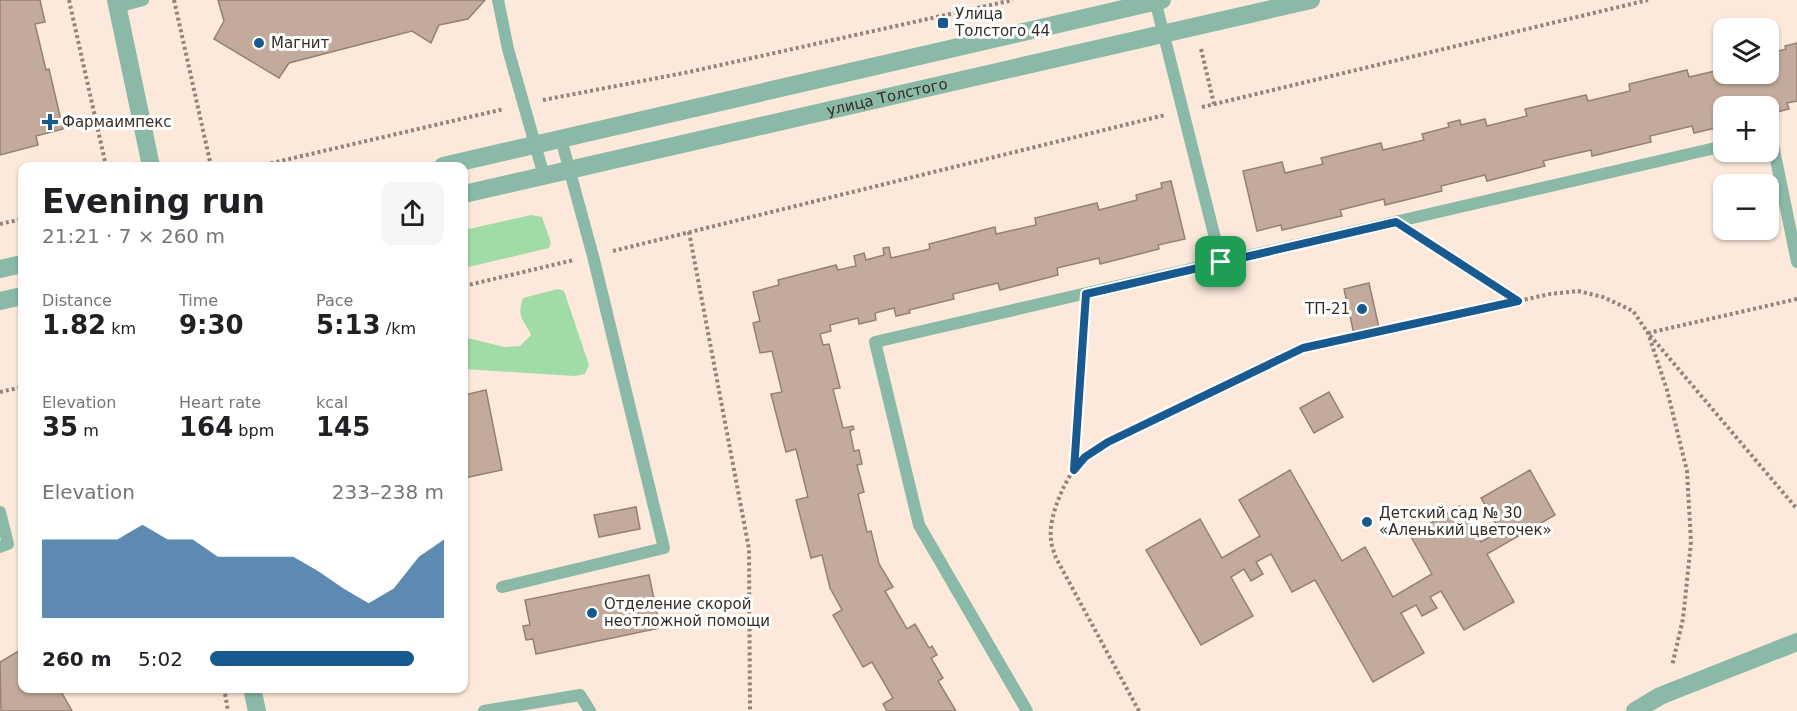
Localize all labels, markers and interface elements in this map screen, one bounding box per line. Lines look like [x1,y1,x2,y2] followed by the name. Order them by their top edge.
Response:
[954,5,1050,40] place label: Улица Толстого 44
[936,16,950,30] marker: Улица Толстого 44
[1713,18,1779,240] map controls
[1713,18,1779,84] button: layers
[271,34,330,52] place label: Магнит
[252,36,266,50] marker: Магнит
[825,75,949,120] street label: улица Толстого
[1713,96,1779,162] button: +
[62,113,172,131] place label: Фармаимпекс
[43,115,57,129] marker: Фармаимпекс
[1713,174,1779,240] button: −
[42,182,265,221] text: Evening run
[381,182,444,245] button: share
[42,224,225,248] text: 21:21 · 7 × 260 m
[1195,236,1246,287] pin
[1204,245,1237,278] icon: arrive
[42,291,112,310] text: Distance
[179,291,218,310] text: Time
[316,291,353,310] text: Pace
[1304,300,1350,318] place label: ТП-21
[1355,302,1369,316] marker: ТП-21
[42,310,106,340] text: 1.82
[179,310,244,340] text: 9:30
[316,310,381,340] text: 5:13
[106,319,136,338] text: km
[381,319,416,338] text: /km
[42,393,116,412] text: Elevation
[179,393,261,412] text: Heart rate
[316,393,348,412] text: kcal
[42,412,78,442] text: 35
[179,412,233,442] text: 164
[316,412,370,442] text: 145
[78,421,99,440] text: m
[233,421,274,440] text: bpm
[42,480,135,504] text: Elevation
[332,480,444,504] text: 233–238 m
[1379,504,1552,539] place label: Детский сад № 30 «Аленький цветочек»
[1360,515,1374,529] marker: Детский сад № 30 «Аленький цветочек»
[604,595,770,630] place label: Отделение скорой неотложной помощи
[585,606,599,620] marker: Отделение скорой неотложной помощи
[42,647,112,671] text: 260 m
[138,647,183,671] text: 5:02

